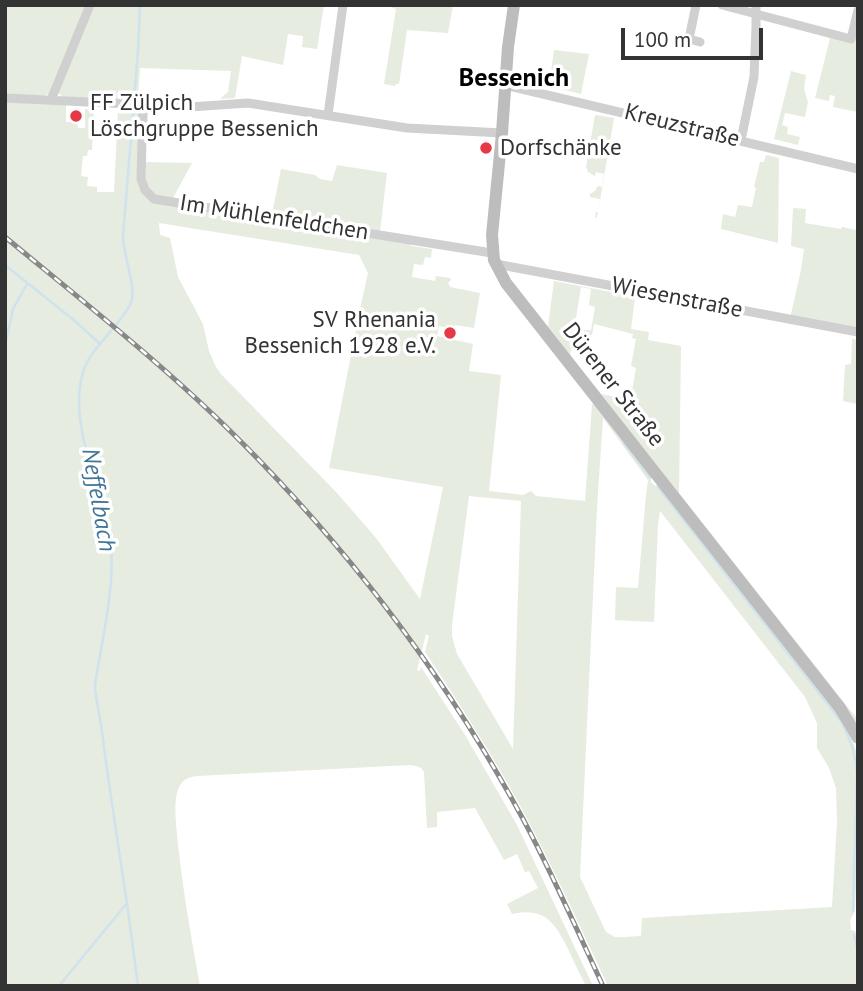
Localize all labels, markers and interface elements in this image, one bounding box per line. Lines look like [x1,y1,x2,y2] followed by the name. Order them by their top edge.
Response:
[625,14,767,58] scale bar
[634,26,691,53] text: 100 m
[459,63,569,95] district label: Bessenich
[90,89,319,143] place label: FF Zülpich Löschgruppe Bessenich
[622,98,742,154] street label: Kreuzstraße
[68,108,84,124] marker: FF Zülpich Löschgruppe Bessenich
[500,134,622,162] place label: Dorfschänke
[478,140,494,156] marker: Dorfschänke
[178,189,370,247] street label: Im Mühlenfeldchen
[609,272,745,324] street label: Wiesenstraße
[245,306,436,360] place label: SV Rhenania Bessenich 1928 e.V.
[556,318,670,452] street label: Dürener Straße
[442,325,458,341] marker: SV Rhenania Bessenich 1928 e.V.
[75,446,121,554] water label: Neffelbach

